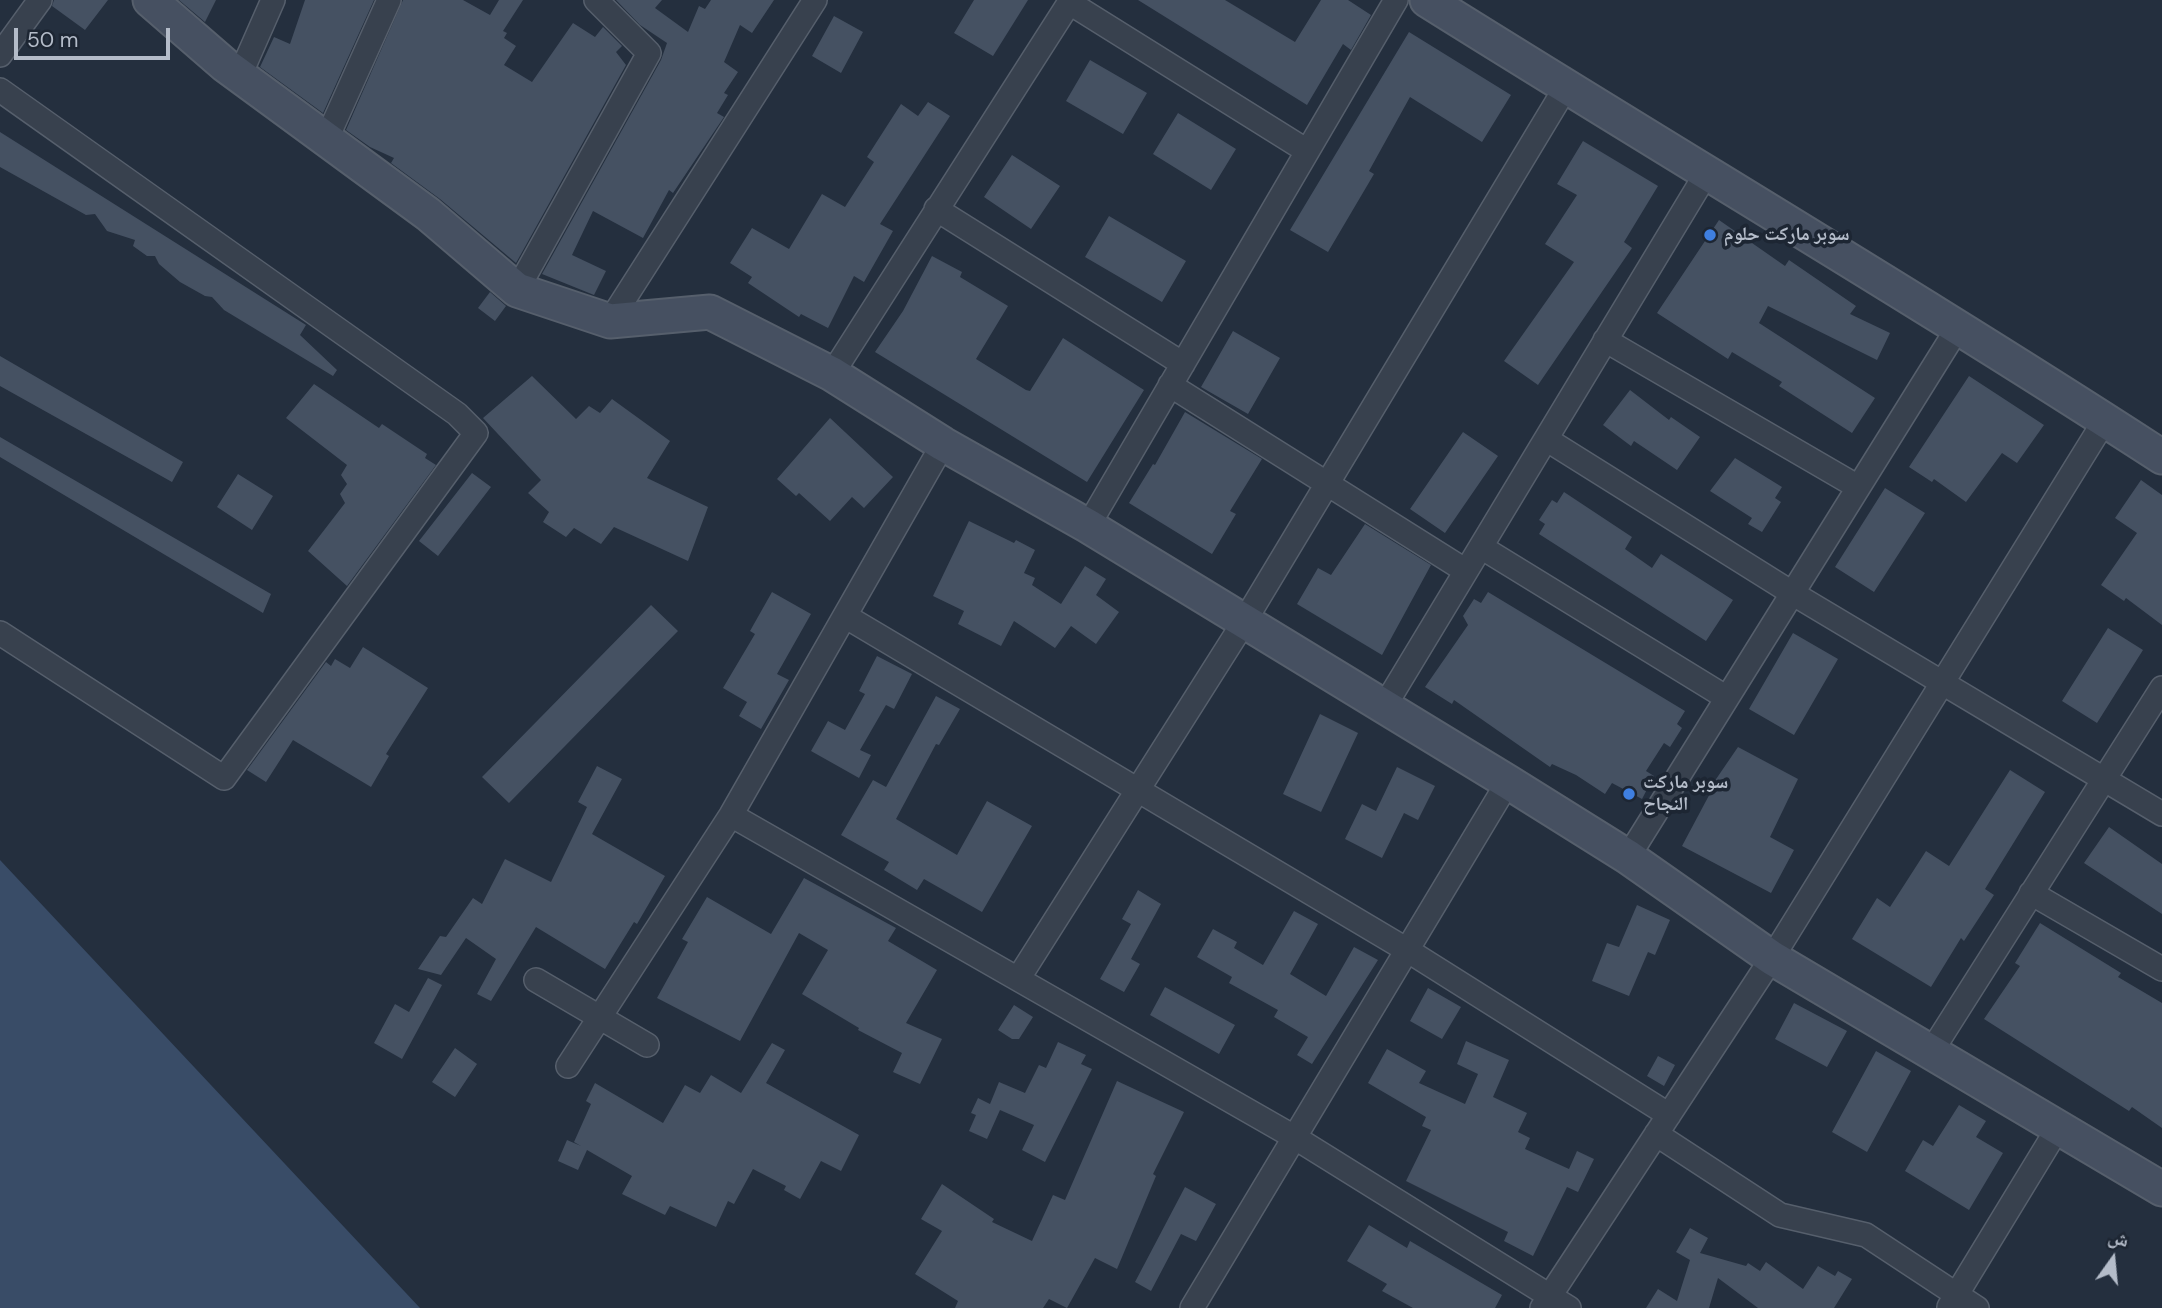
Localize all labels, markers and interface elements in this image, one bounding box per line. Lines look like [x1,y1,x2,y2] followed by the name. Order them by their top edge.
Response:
[18,14,173,58] scale bar
[27,26,78,54] text: 50 m
[1724,224,1850,246] place label: سوبر ماركت حلوم
[1702,227,1718,243] marker: سوبر ماركت حلوم
[1643,772,1728,816] place label: سوبر ماركت النجاح
[1621,786,1637,802] marker: سوبر ماركت النجاح
[2078,1224,2148,1294] north arrow
[2106,1224,2132,1253] text: ش

